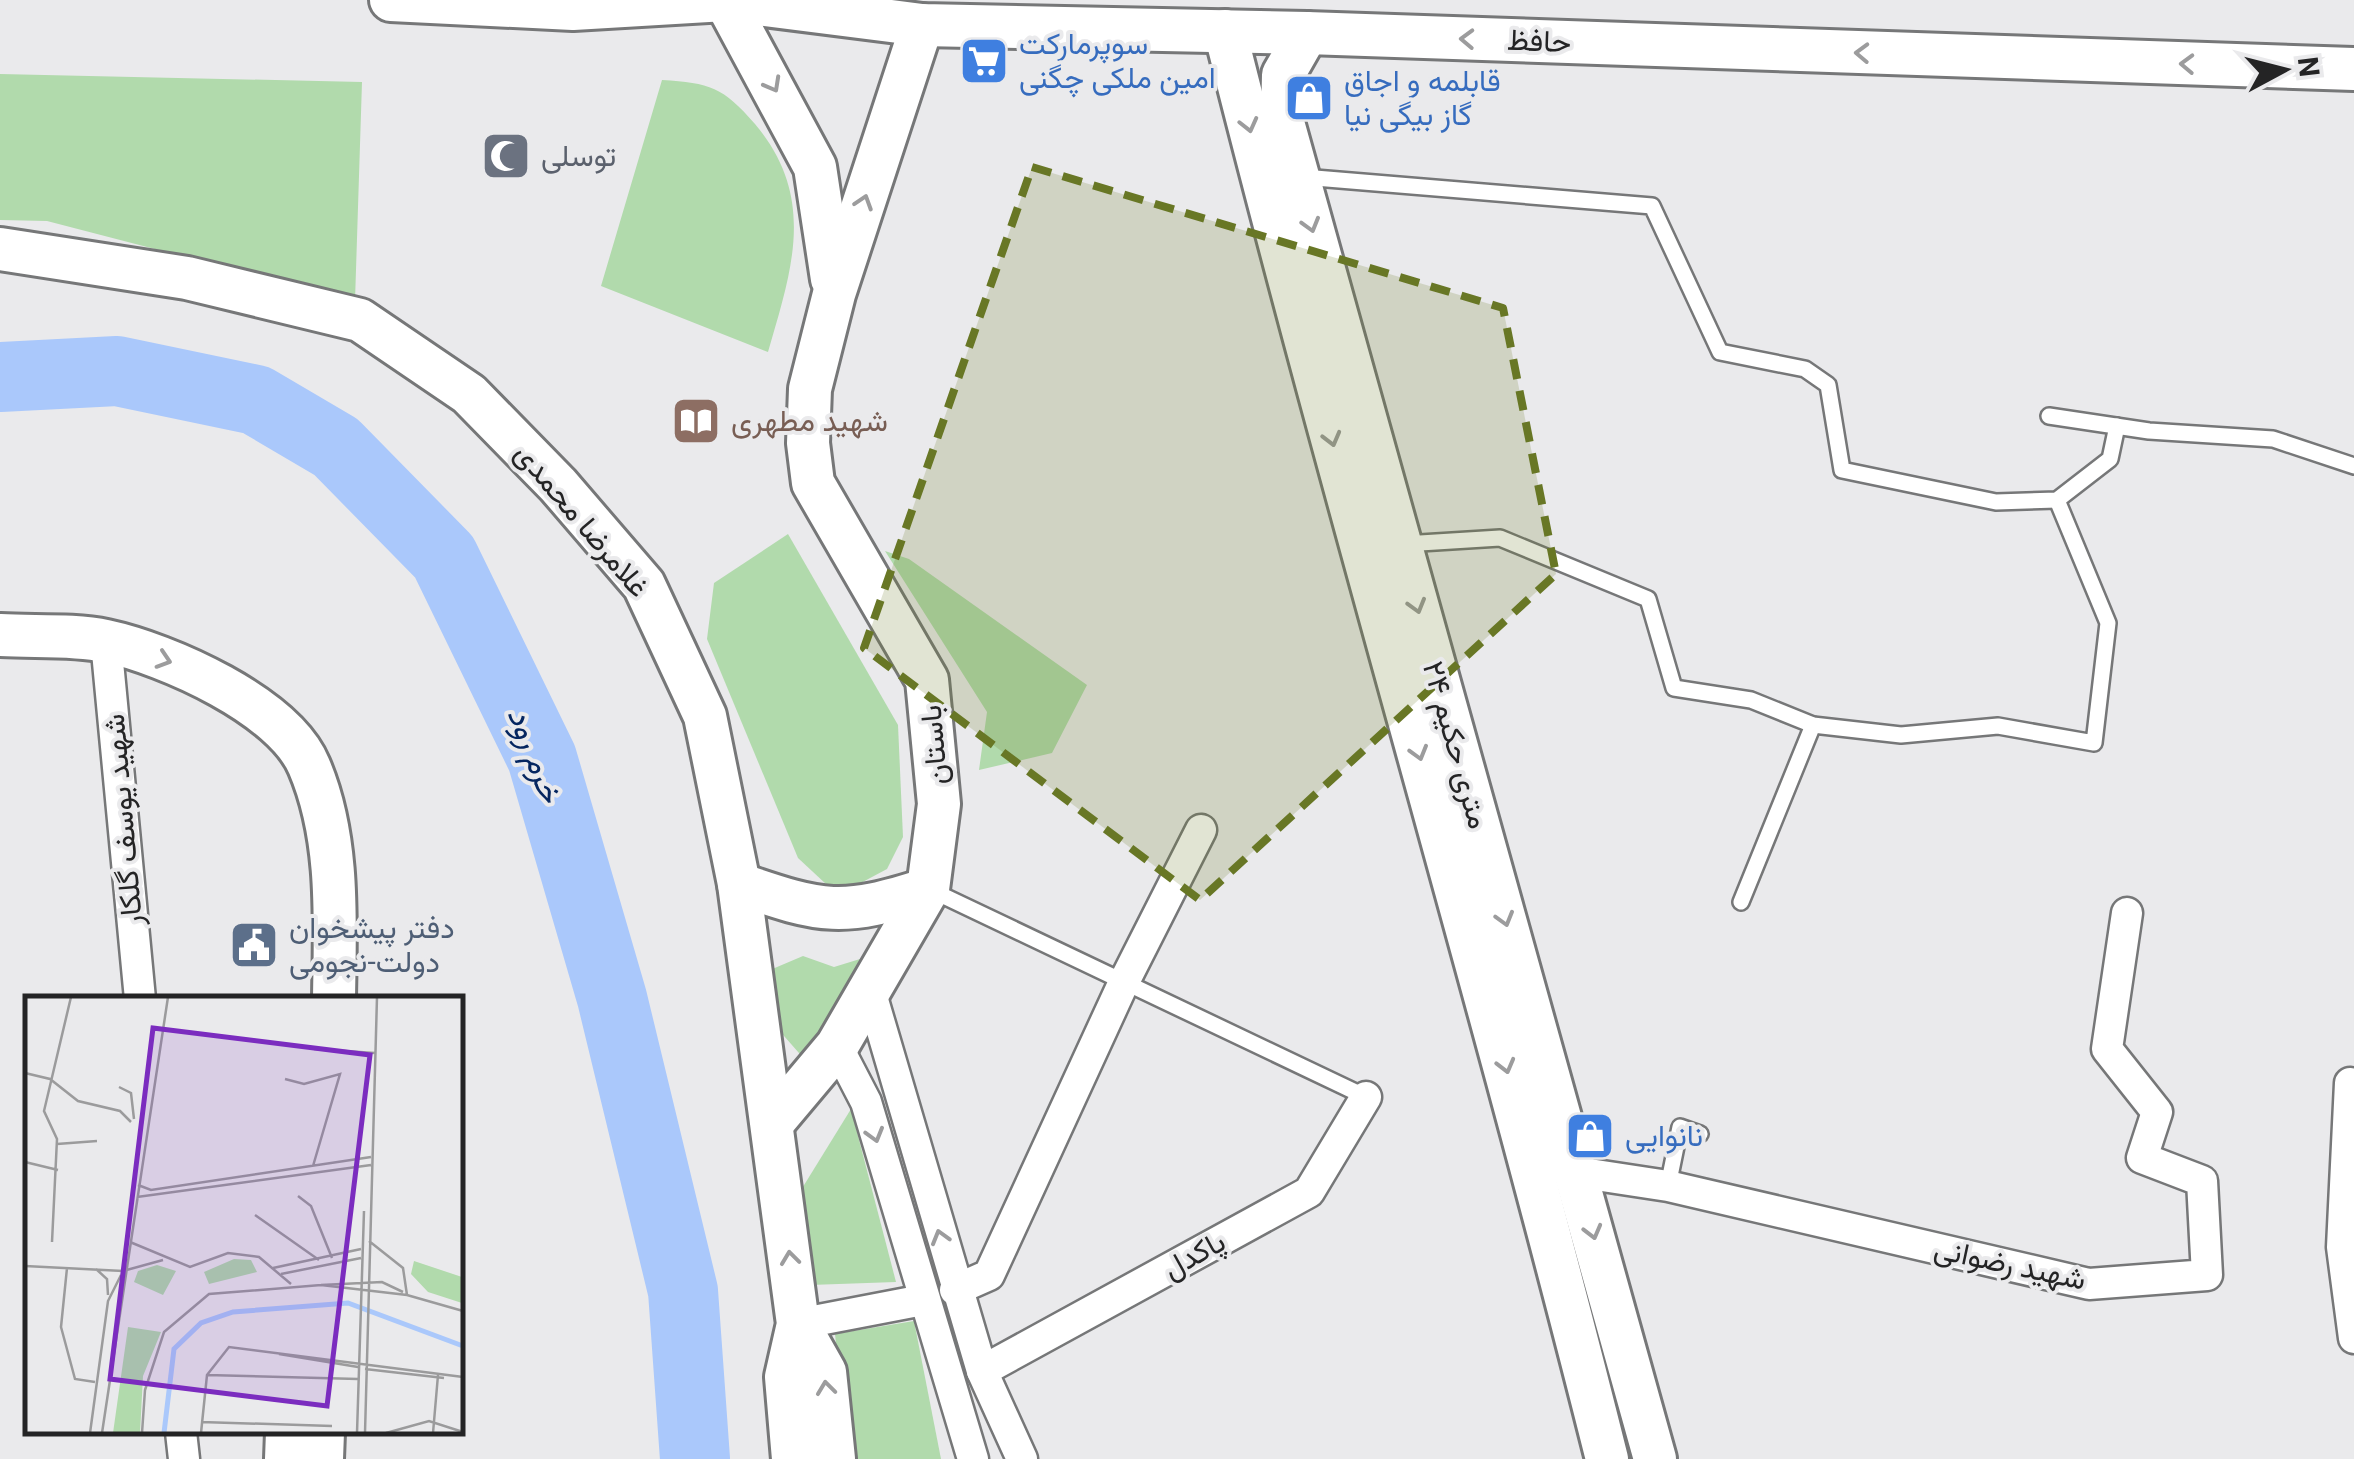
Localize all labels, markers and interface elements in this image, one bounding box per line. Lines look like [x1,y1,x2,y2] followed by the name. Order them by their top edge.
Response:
[2234,20,2334,120] north arrow
[1506,22,1572,59] street label: حافظ
[1019,26,1216,98] place label: سوپرمارکت امین ملکی چگنی
[1459,28,1475,49] one-way arrow
[958,35,1010,87] supermarket icon: سوپرمارکت امین ملکی چگنی
[1853,42,1869,63] one-way arrow
[2178,53,2194,74] one-way arrow
[2291,55,2326,79] text: N
[1344,63,1501,133] place label: قابلمه و اجاق گاز بیگی نیا
[1283,72,1335,124] shop icon: قابلمه و اجاق گاز بیگی نیا
[761,74,780,92] one-way arrow
[1237,116,1258,133] one-way arrow
[480,130,532,182] mosque icon: توسلی
[541,138,616,174] place label: توسلی
[853,194,873,211] one-way arrow
[1300,216,1321,233] one-way arrow
[670,395,722,447] library icon: شهید مطهری
[731,403,888,439] place label: شهید مطهری
[1320,430,1341,448] one-way arrow
[507,436,657,604] street label: غلامرضا محمدی
[1406,597,1427,614] one-way arrow
[155,649,172,669] one-way arrow
[1414,657,1497,833] street label: ۲۴ متری حکیم
[498,702,571,810] water label: خرم رود
[913,704,954,786] street label: باستان
[96,713,150,928] street label: شهید یوسف گلکار
[1407,743,1428,760] one-way arrow
[289,910,454,980] place label: دفتر پیشخوان دولت-نجومی
[1493,910,1514,927] one-way arrow
[228,919,280,971] public building icon: دفتر پیشخوان دولت-نجومی
[25,996,462,1434] inset map
[1494,1057,1515,1074] one-way arrow
[1564,1110,1616,1162] shop icon: نانوایی
[1625,1118,1703,1154] place label: نانوایی
[864,1126,885,1144] one-way arrow
[1157,1223,1232,1288] street label: پاکدل
[1581,1223,1602,1240] one-way arrow
[931,1229,952,1246] one-way arrow
[1931,1230,2089,1298] street label: شهید رضوانی
[780,1250,801,1266] one-way arrow
[816,1380,837,1396] one-way arrow

